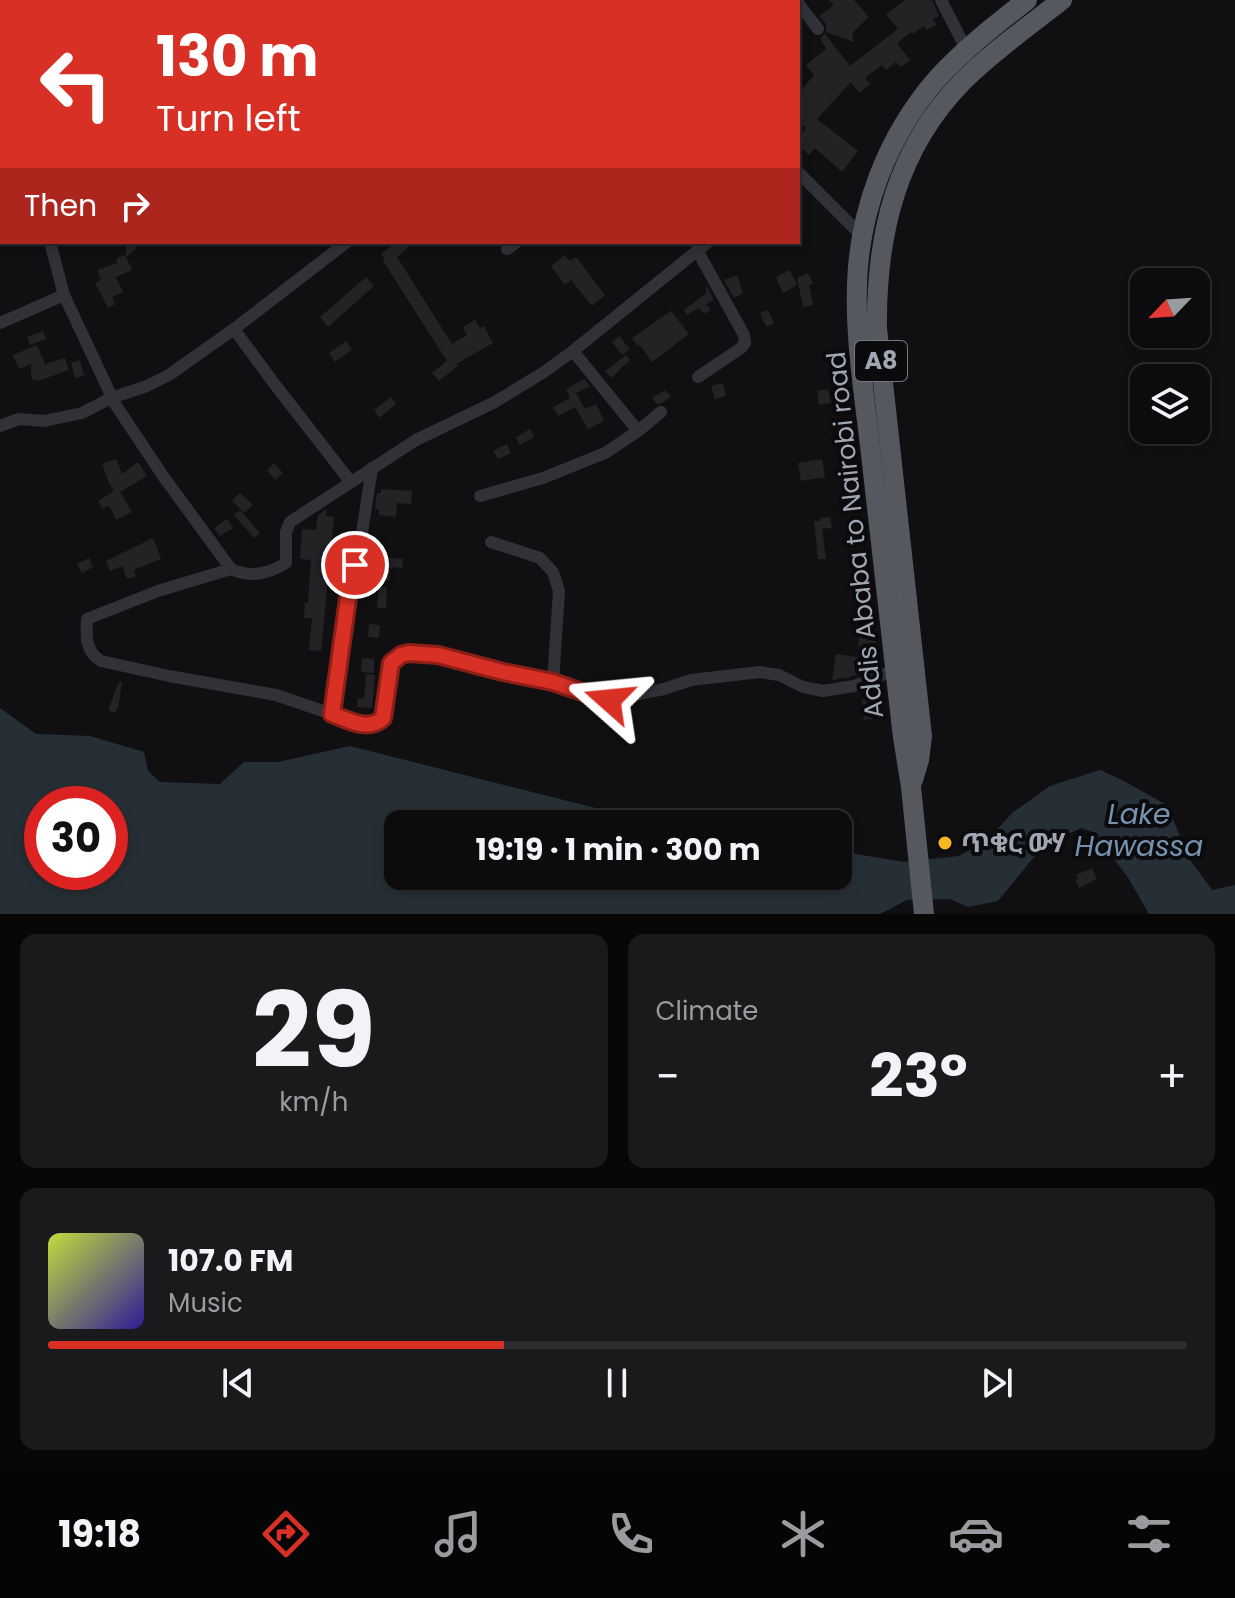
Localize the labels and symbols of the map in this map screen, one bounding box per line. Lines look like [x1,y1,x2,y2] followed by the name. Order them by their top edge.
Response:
[1130,268,1210,348] north arrow
[855,341,907,381] road number: A8
[818,350,892,720] street label: Addis Ababa to Nairobi road
[321,531,389,599] pin
[567,658,651,742] position arrow
[24,786,128,890] speed limit sign: 30
[1075,795,1203,866] water label: Lake Hawassa
[961,825,1066,861] place label: ጥቁር ውሃ
[936,834,954,852] marker: ጥቁር ውሃ

